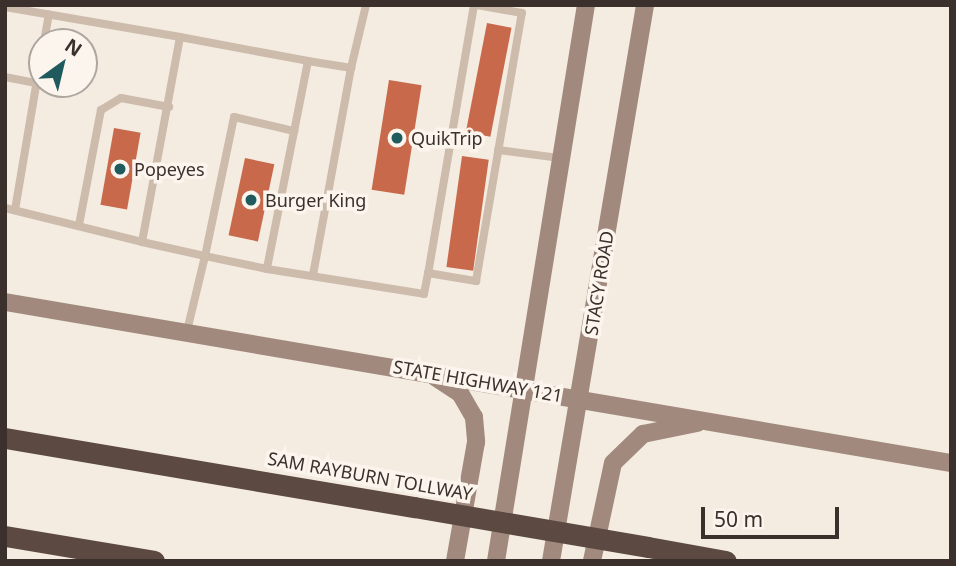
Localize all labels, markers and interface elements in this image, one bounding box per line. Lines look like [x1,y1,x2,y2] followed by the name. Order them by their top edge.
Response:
[28,28,98,98] north arrow
[60,32,87,62] text: N
[411,127,483,149] place label: QuikTrip
[389,130,405,146] marker: QuikTrip
[134,158,205,180] place label: Popeyes
[112,161,128,177] marker: Popeyes
[265,189,366,211] place label: Burger King
[243,192,259,208] marker: Burger King
[580,229,618,337] street label: STACY ROAD
[392,355,564,407] street label: STATE HIGHWAY 121
[266,447,474,505] street label: SAM RAYBURN TOLLWAY
[704,492,842,536] scale bar
[714,505,763,533] text: 50 m

